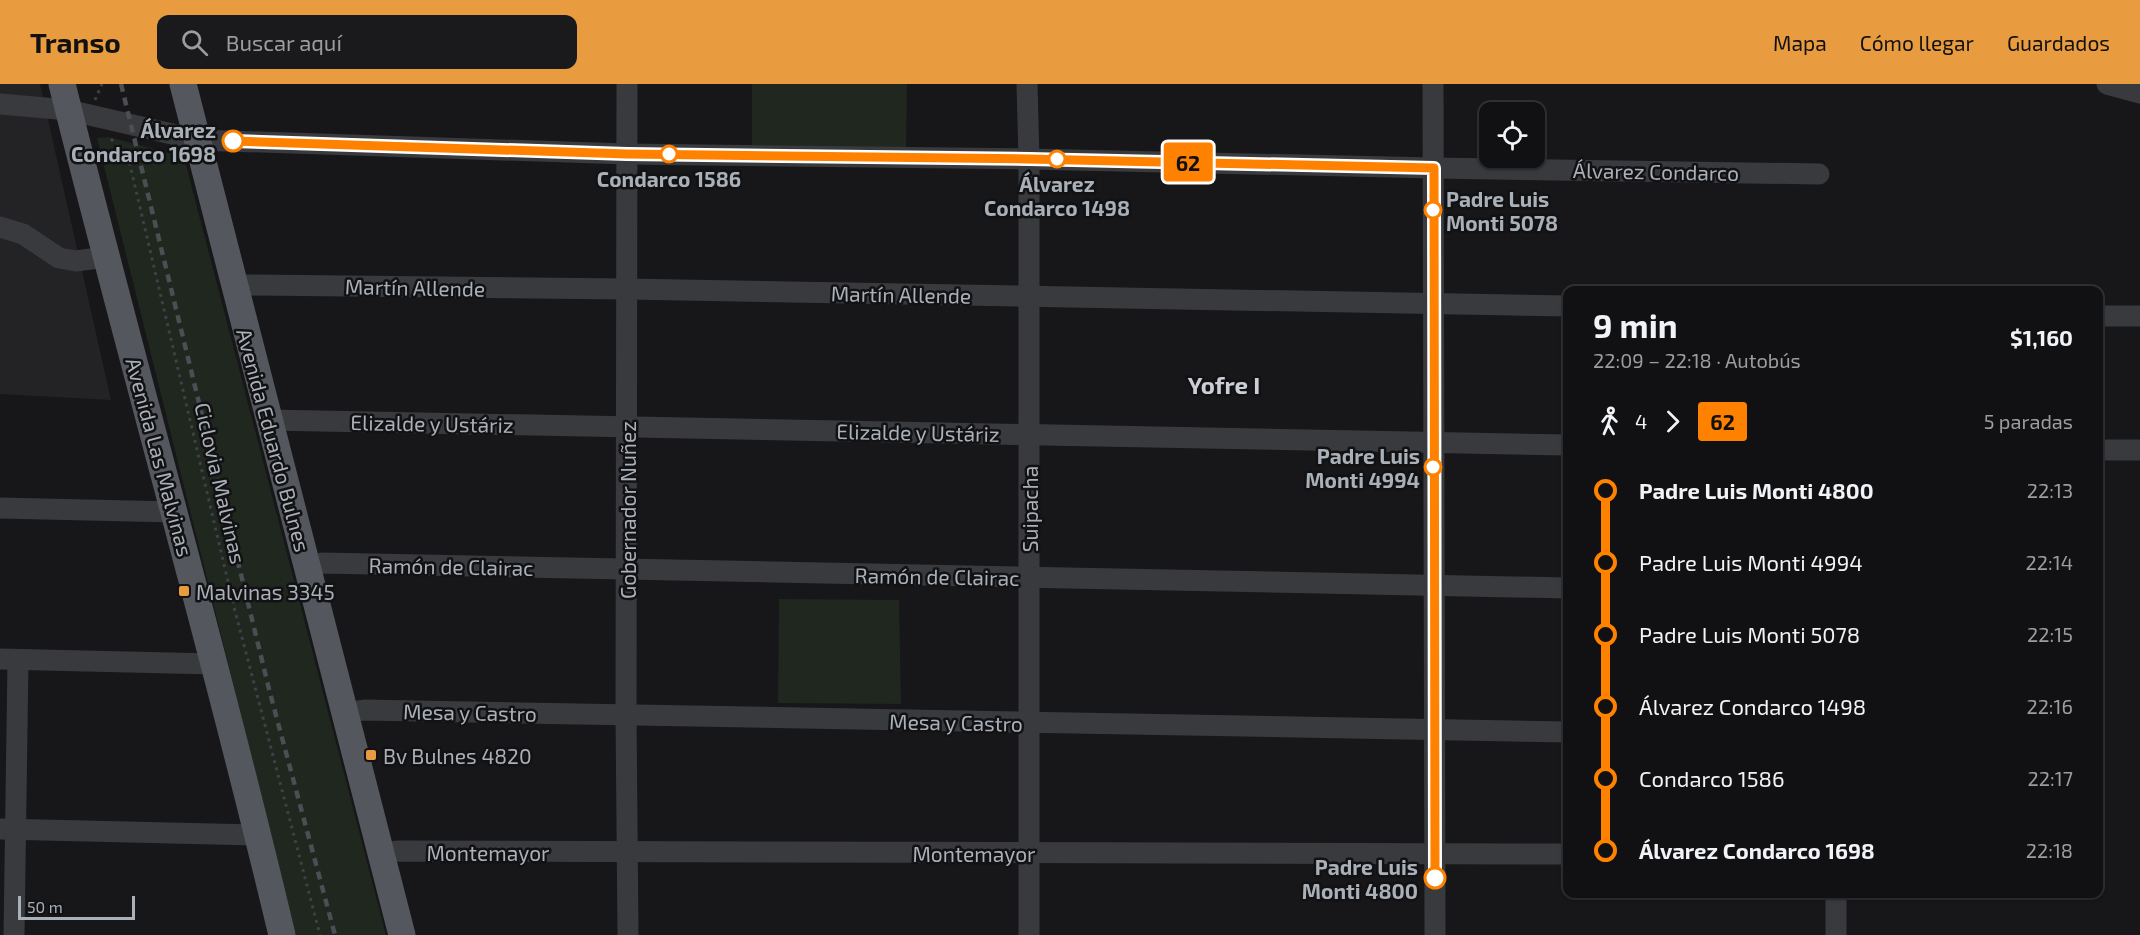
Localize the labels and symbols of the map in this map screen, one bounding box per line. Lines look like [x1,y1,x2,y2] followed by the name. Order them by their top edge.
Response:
[71,117,216,166] place label: Álvarez Condarco 1698
[222,130,244,152] marker: Álvarez Condarco 1698
[1161,142,1215,182] line badge: 62
[660,145,678,163] marker: Condarco 1586
[1048,150,1066,168] marker: Álvarez Condarco 1498
[1573,157,1739,185] street label: Álvarez Condarco
[597,166,741,191] place label: Condarco 1586
[984,171,1130,220] place label: Álvarez Condarco 1498
[1446,186,1558,235] place label: Padre Luis Monti 5078
[1424,201,1442,219] marker: Padre Luis Monti 5078
[345,273,485,301] street label: Martín Allende
[831,280,971,308] street label: Martín Allende
[232,326,316,554] street label: Avenida Eduardo Bulnes
[121,355,199,559] street label: Avenida Las Malvinas
[1188,370,1260,399] district label: Yofre I
[190,400,252,566] street label: Ciclovia Malvinas
[350,409,514,437] street label: Elizalde y Ustáriz
[836,418,1000,446] street label: Elizalde y Ustáriz
[615,421,640,599] street label: Gobernador Nuñez
[1305,443,1420,492] place label: Padre Luis Monti 4994
[1424,458,1442,476] marker: Padre Luis Monti 4994
[1017,466,1042,552] street label: Suipacha
[368,552,534,580] street label: Ramón de Clairac
[854,562,1020,590] street label: Ramón de Clairac
[196,579,335,604] place label: Malvinas 3345
[177,584,191,598] marker: Malvinas 3345
[403,698,537,726] street label: Mesa y Castro
[889,708,1023,736] street label: Mesa y Castro
[383,743,532,768] place label: Bv Bulnes 4820
[364,748,378,762] marker: Bv Bulnes 4820
[426,840,550,865] street label: Montemayor
[912,841,1036,866] street label: Montemayor
[1302,854,1418,903] place label: Padre Luis Monti 4800
[1424,867,1446,889] marker: Padre Luis Monti 4800
[18,893,135,920] scale bar

